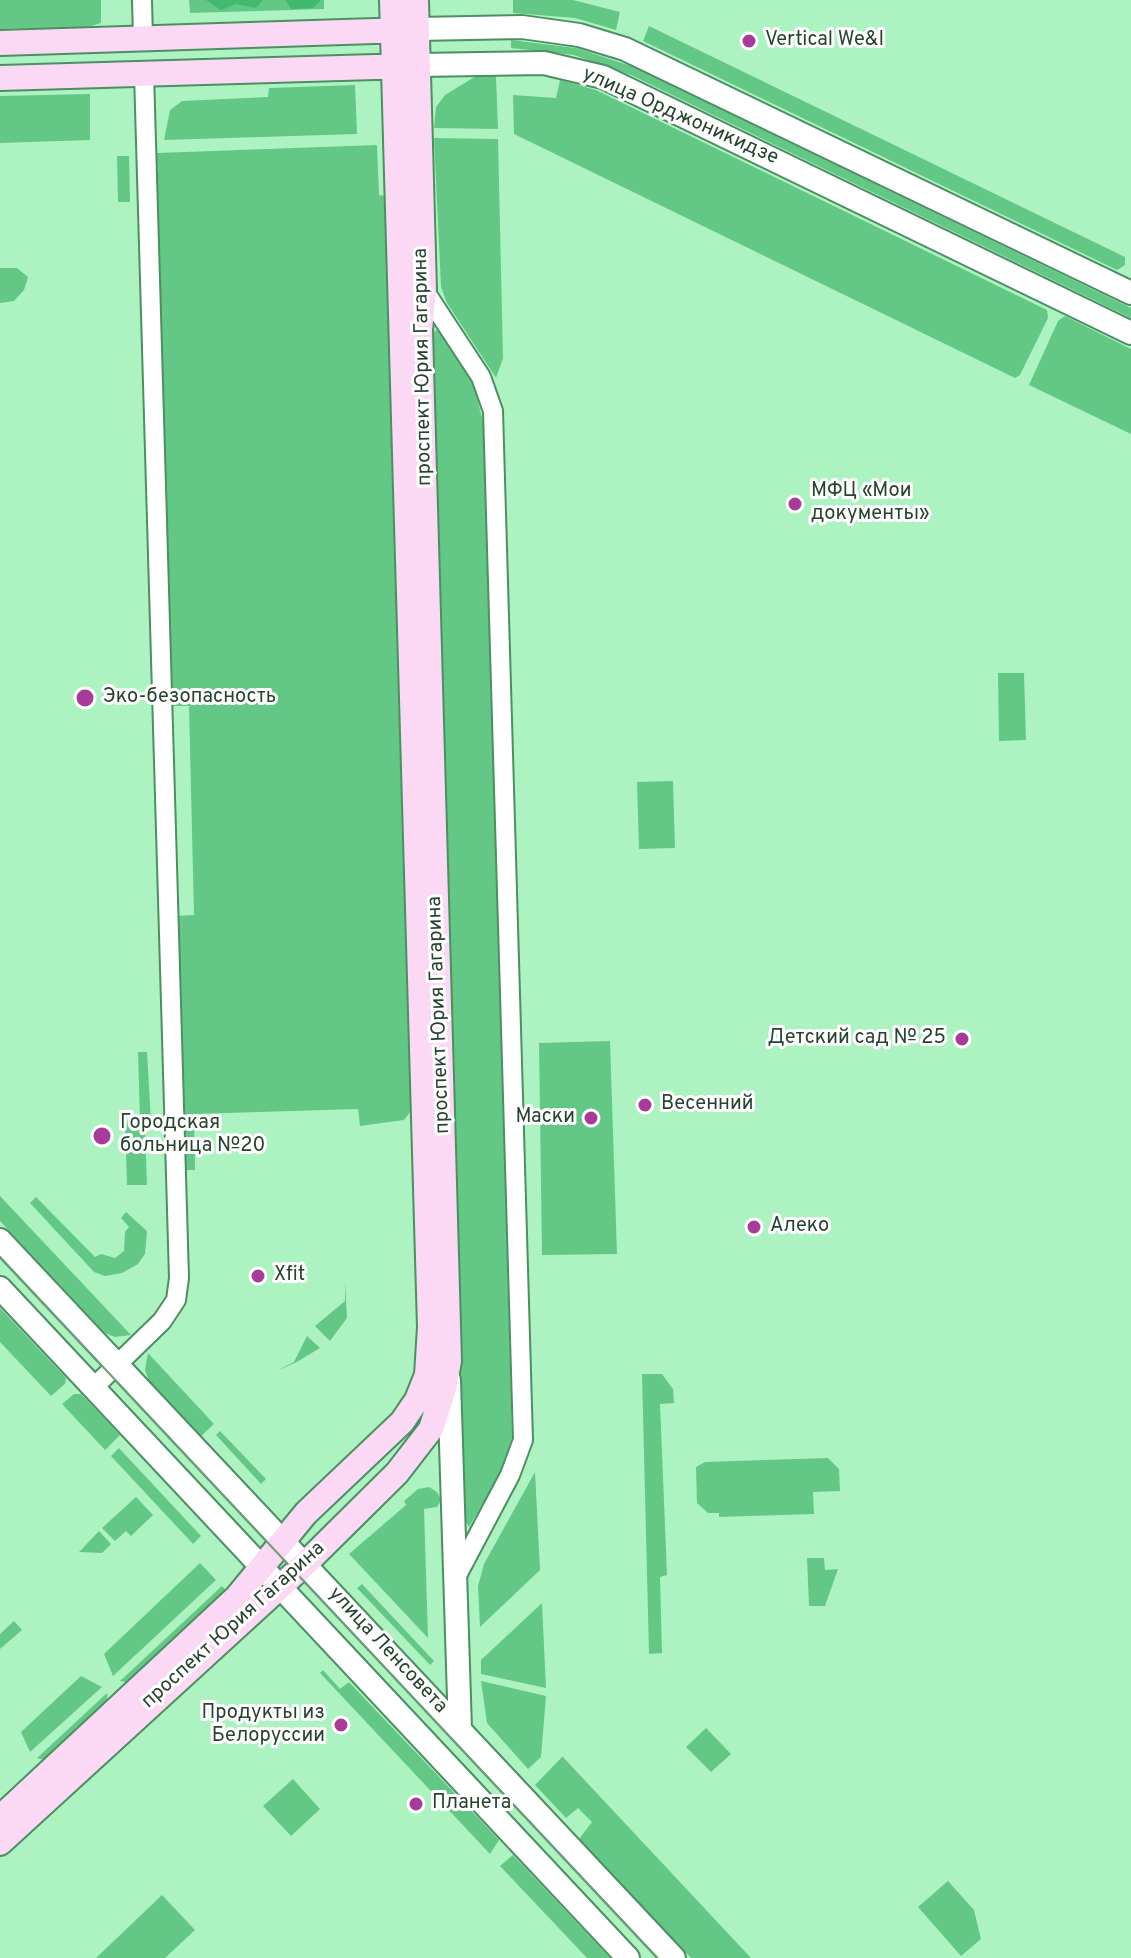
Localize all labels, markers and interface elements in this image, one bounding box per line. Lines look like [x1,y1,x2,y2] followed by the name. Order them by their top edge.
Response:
[765,29,884,53] place label: Vertical We&I
[740,32,758,50] marker: Vertical We&I
[578,63,782,171] street label: улица Орджоникидзе
[410,248,438,486] street label: проспект Юрия Гагарина
[811,480,929,527] place label: МФЦ «Мои документы»
[786,495,804,513] marker: МФЦ «Мои документы»
[103,686,276,710] place label: Эко-безопасность
[74,687,96,709] marker: Эко-безопасность
[424,896,456,1134] street label: проспект Юрия Гагарина
[767,1027,946,1051] place label: Детский сад № 25
[953,1030,971,1048] marker: Детский сад № 25
[661,1093,754,1117] place label: Весенний
[636,1096,654,1114] marker: Весенний
[516,1106,575,1130] place label: Маски
[582,1109,600,1127] marker: Маски
[120,1112,265,1159] place label: Городская больница №20
[91,1125,113,1147] marker: Городская больница №20
[770,1215,829,1239] place label: Алеко
[745,1218,763,1236] marker: Алеко
[274,1264,305,1288] place label: Xfit
[249,1267,267,1285] marker: Xfit
[138,1537,330,1715] street label: проспект Юрия Гагарина
[322,1583,452,1719] street label: улица Ленсовета
[202,1702,325,1749] place label: Продукты из Белоруссии
[332,1716,350,1734] marker: Продукты из Белоруссии
[432,1792,511,1816] place label: Планета
[407,1795,425,1813] marker: Планета

